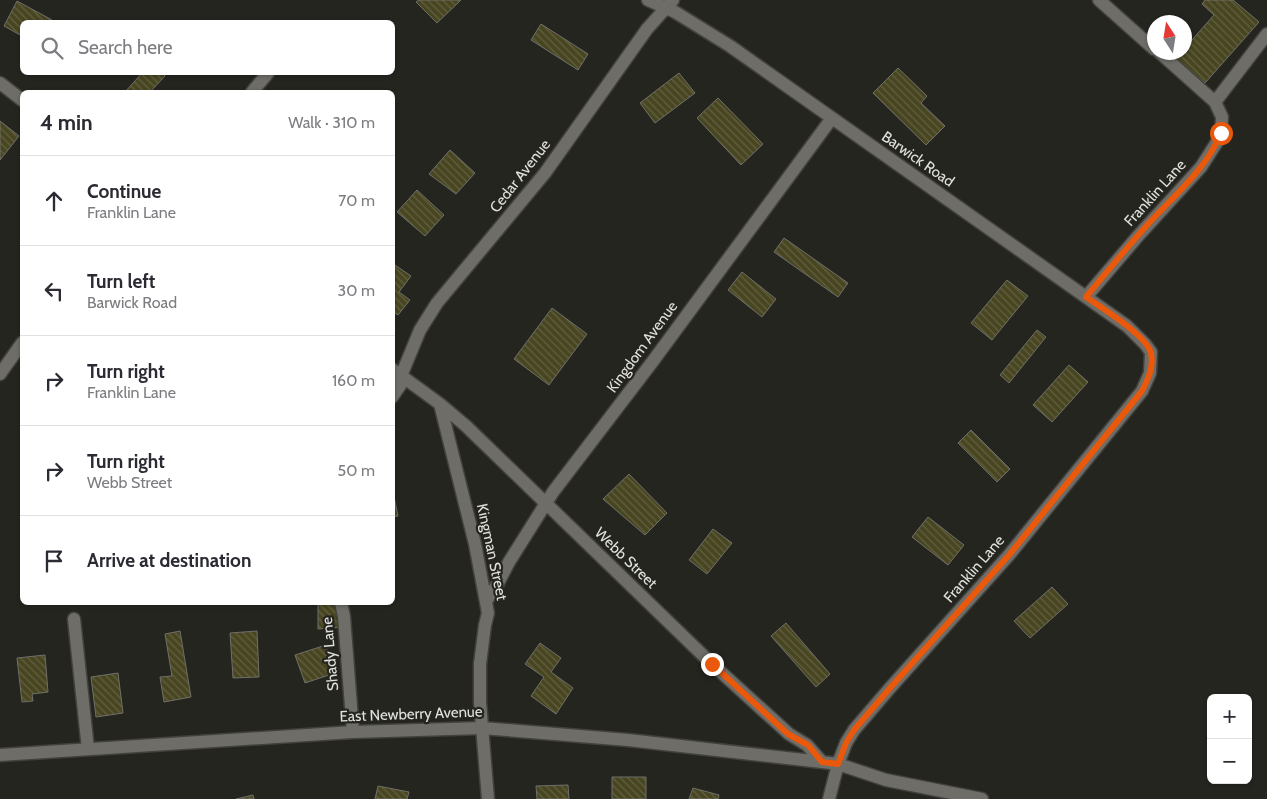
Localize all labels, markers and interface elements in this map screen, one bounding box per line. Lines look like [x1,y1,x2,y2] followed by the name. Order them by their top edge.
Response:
[1147,15,1192,60] north arrow
[20,20,395,75] search box
[38,34,66,62] icon: search
[78,36,172,59] text: Search here
[40,110,93,135] text: 4 min
[288,113,375,132] text: Walk · 310 m
[1210,122,1233,145] route start
[878,127,958,191] street label: Barwick Road
[486,136,554,216] street label: Cedar Avenue
[1120,156,1190,230] street label: Franklin Lane
[87,180,161,203] text: Continue
[40,187,68,215] icon: ahead
[338,191,375,210] text: 70 m
[87,203,176,222] text: Franklin Lane
[87,270,155,293] text: Turn left
[40,277,68,305] icon: left
[338,281,375,300] text: 30 m
[87,293,177,312] text: Barwick Road
[603,298,681,396] street label: Kingdom Avenue
[87,360,165,383] text: Turn right
[40,367,68,395] icon: right
[332,371,375,390] text: 160 m
[87,383,176,402] text: Franklin Lane
[87,450,165,473] text: Turn right
[40,457,68,485] icon: right
[338,461,375,480] text: 50 m
[87,473,172,492] text: Webb Street
[473,502,511,602] street label: Kingman Street
[591,524,661,592] street label: Webb Street
[940,531,1008,606] street label: Franklin Lane
[40,547,68,575] icon: arrive
[87,549,251,572] text: Arrive at destination
[318,616,342,692] street label: Shady Lane
[701,653,724,676] route end
[1207,694,1252,784] map controls
[1207,694,1252,739] button: +
[339,702,483,725] street label: East Newberry Avenue
[1207,739,1252,784] button: −

